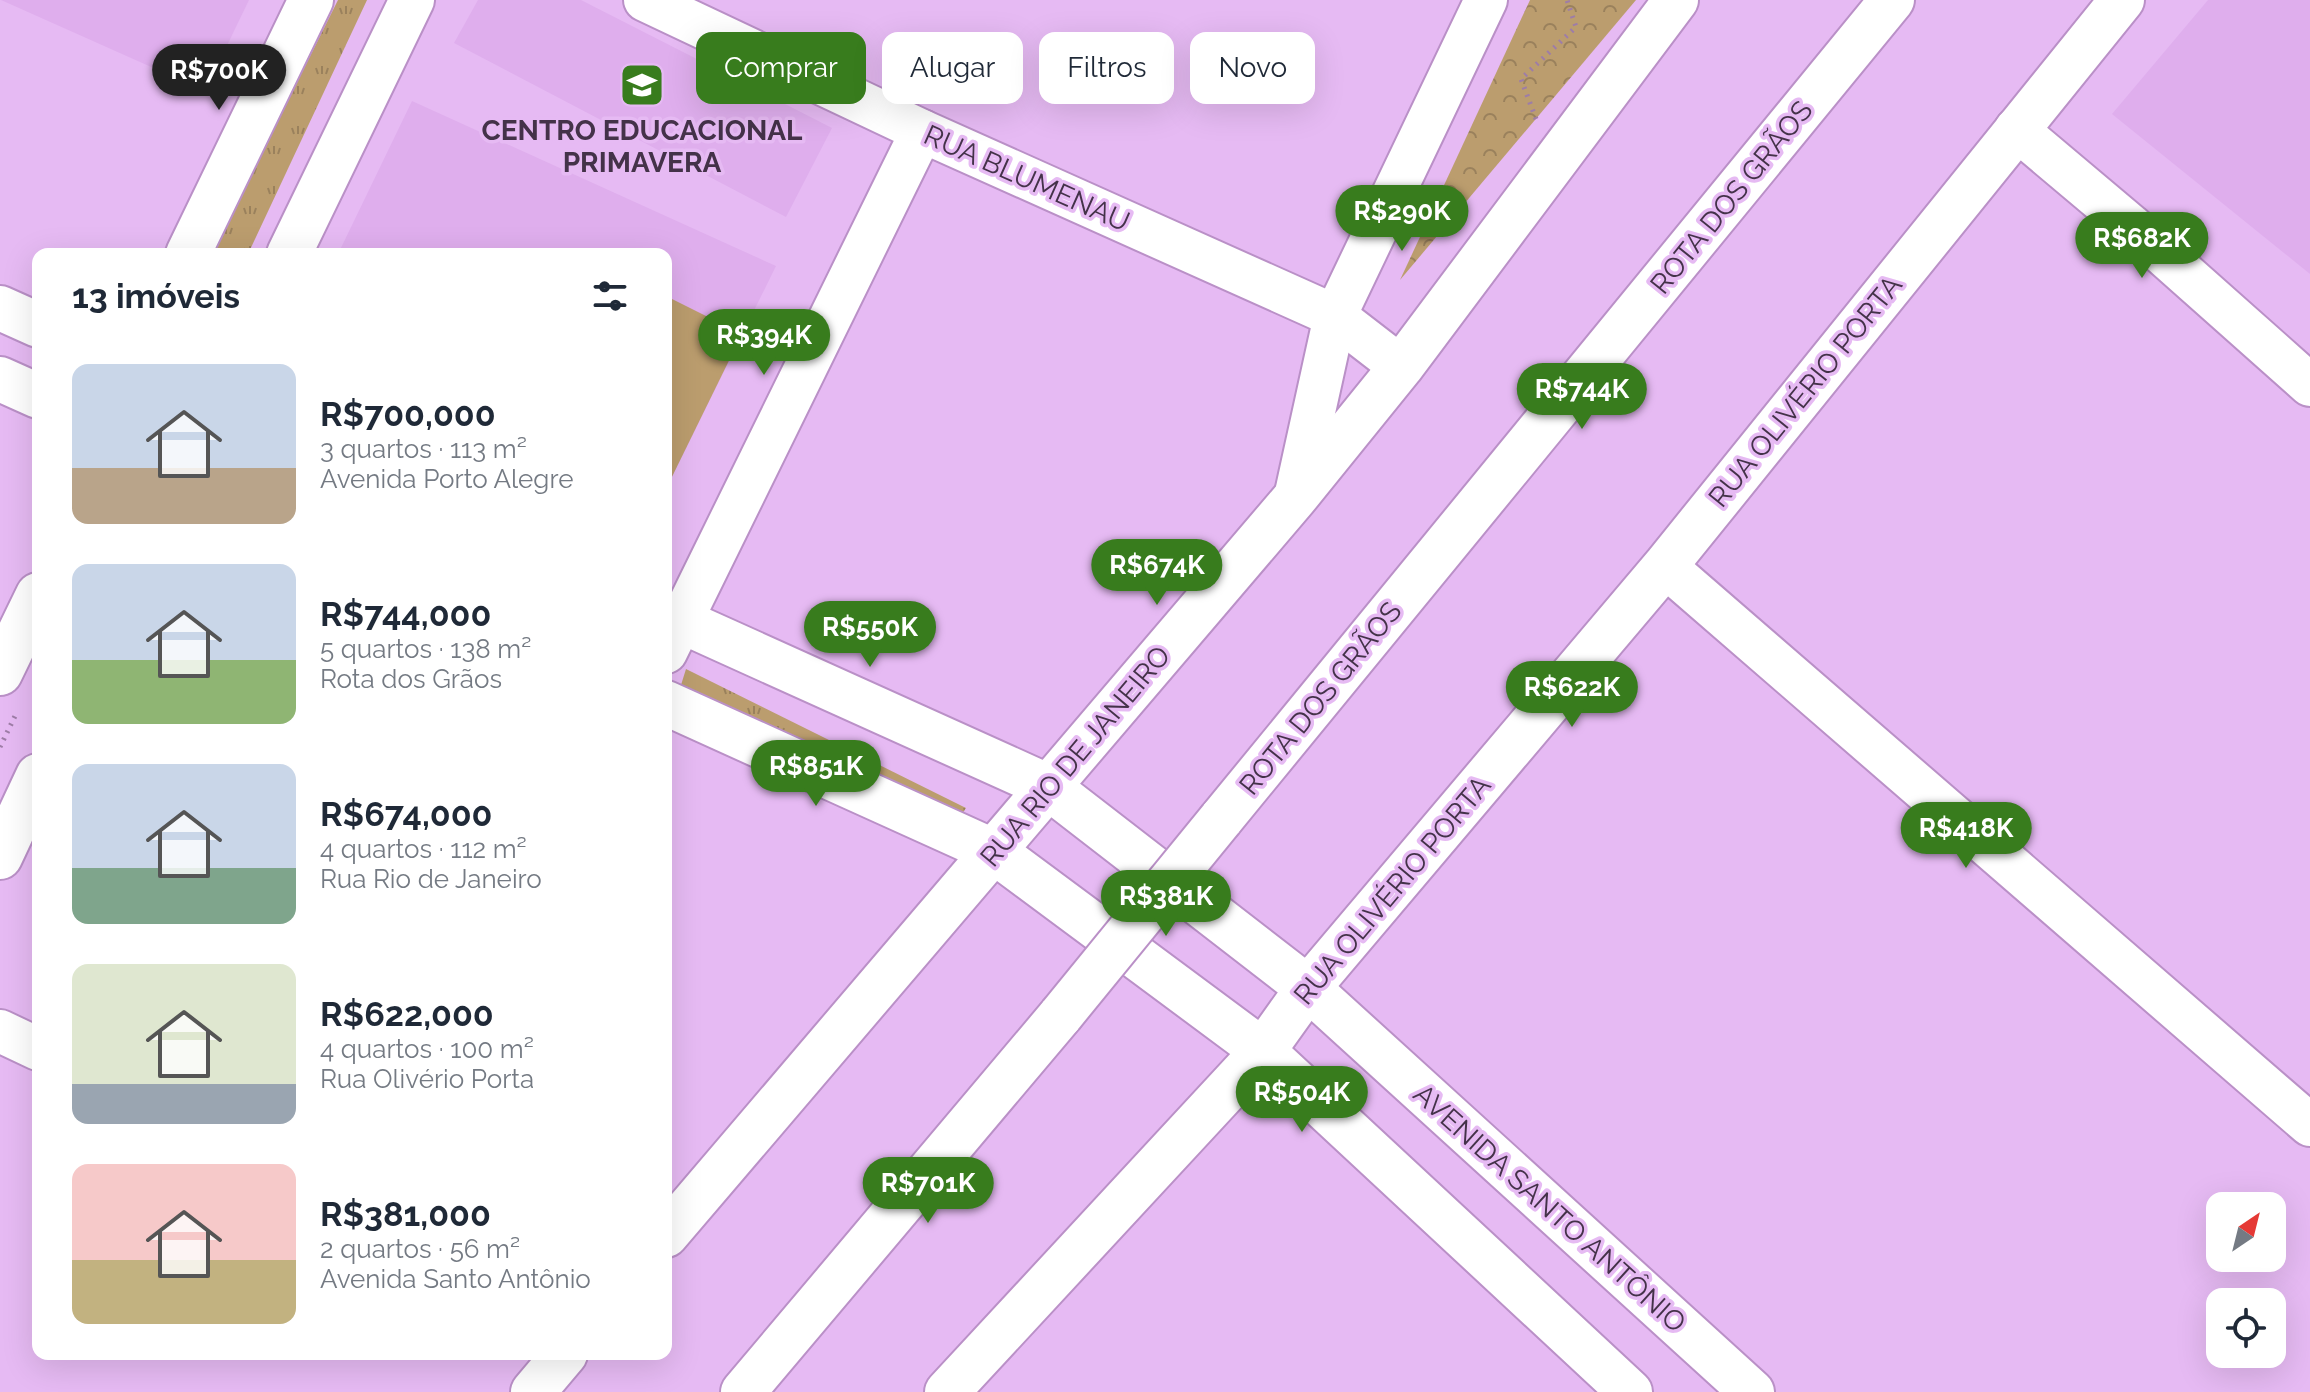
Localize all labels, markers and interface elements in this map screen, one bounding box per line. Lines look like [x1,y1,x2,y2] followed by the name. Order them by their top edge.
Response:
[696,32,866,104] chip: Comprar
[882,32,1023,104] chip: Alugar
[1039,32,1174,104] chip: Filtros
[1190,32,1315,104] chip: Novo
[154,44,284,112] pin: R$700K
[170,55,268,85] text: R$700K
[618,61,666,109] school or university icon: CENTRO EDUCACIONAL PRIMAVERA
[1643,94,1819,300] street label: ROTA DOS GRÃOS
[482,114,803,179] place label: CENTRO EDUCACIONAL PRIMAVERA
[919,118,1135,239] street label: RUA BLUMENAU
[1337,185,1467,253] pin: R$290K
[1353,196,1451,226] text: R$290K
[2077,212,2207,280] pin: R$682K
[2093,223,2191,253] text: R$682K
[1702,269,1909,514] street label: RUA OLIVÉRIO PORTA
[588,274,632,318] icon: filters
[72,276,240,316] text: 13 imóveis
[699,309,829,377] pin: R$394K
[716,320,812,350] text: R$394K
[1517,363,1647,431] pin: R$744K
[1535,374,1629,404] text: R$744K
[320,394,496,434] text: R$700,000
[136,396,232,492] icon: home
[320,434,527,464] text: 3 quartos · 113 m²
[320,464,573,494] text: Avenida Porto Alegre
[1092,539,1222,607] pin: R$674K
[1109,550,1205,580] text: R$674K
[320,594,491,634] text: R$744,000
[1232,595,1408,801] street label: ROTA DOS GRÃOS
[136,596,232,692] icon: home
[805,601,935,669] pin: R$550K
[822,612,918,642] text: R$550K
[320,634,531,664] text: 5 quartos · 138 m²
[974,639,1177,873] street label: RUA RIO DE JANEIRO
[1507,661,1637,729] pin: R$622K
[320,664,502,694] text: Rota dos Grãos
[1524,672,1620,702] text: R$622K
[751,740,881,808] pin: R$851K
[769,751,863,781] text: R$851K
[1287,769,1498,1011] street label: RUA OLIVÉRIO PORTA
[320,794,493,834] text: R$674,000
[136,796,232,892] icon: home
[1901,802,2031,870] pin: R$418K
[1919,813,2013,843] text: R$418K
[320,834,527,864] text: 4 quartos · 112 m²
[320,864,542,894] text: Rua Rio de Janeiro
[1101,870,1231,938] pin: R$381K
[1119,881,1213,911] text: R$381K
[320,994,494,1034] text: R$622,000
[136,996,232,1092] icon: home
[320,1034,534,1064] text: 4 quartos · 100 m²
[320,1064,534,1094] text: Rua Olivério Porta
[1237,1066,1367,1134] pin: R$504K
[1254,1077,1350,1107] text: R$504K
[1407,1077,1693,1339] street label: AVENIDA SANTO ANTÔNIO
[863,1157,993,1225] pin: R$701K
[881,1168,975,1198] text: R$701K
[2206,1192,2286,1272] north arrow
[2206,1192,2286,1368] map controls
[320,1194,491,1234] text: R$381,000
[136,1196,232,1292] icon: home
[320,1234,520,1264] text: 2 quartos · 56 m²
[320,1264,591,1294] text: Avenida Santo Antônio
[2206,1288,2286,1368] button: locate

